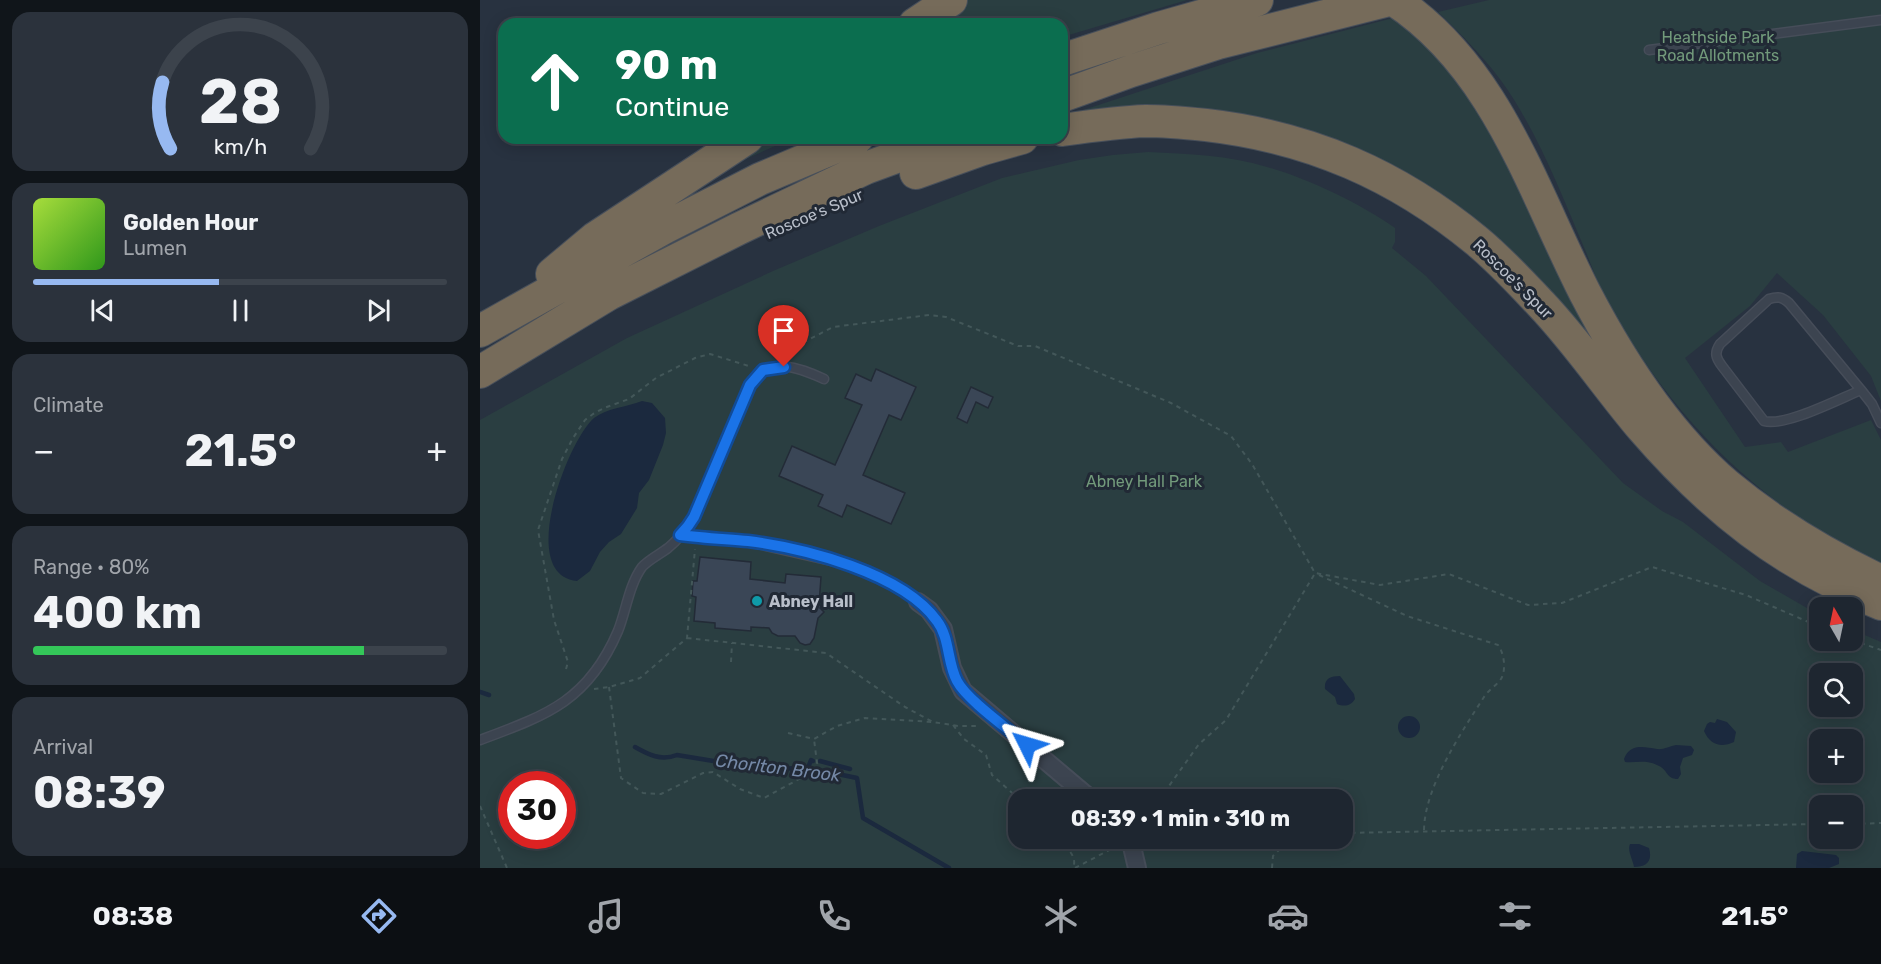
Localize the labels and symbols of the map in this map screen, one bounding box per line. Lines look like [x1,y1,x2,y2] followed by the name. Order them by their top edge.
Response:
[1657,28,1779,65] park label: Heathside Park Road Allotments
[762,185,866,243] street label: Roscoe's Spur
[1469,235,1557,323] street label: Roscoe's Spur
[758,305,809,367] pin
[1086,472,1203,491] park label: Abney Hall Park
[769,592,853,611] place label: Abney Hall
[750,594,764,608] marker: Abney Hall
[1809,597,1863,651] north arrow
[995,713,1059,777] position arrow
[714,749,842,787] water label: Chorlton Brook
[498,771,576,849] speed limit sign: 30

